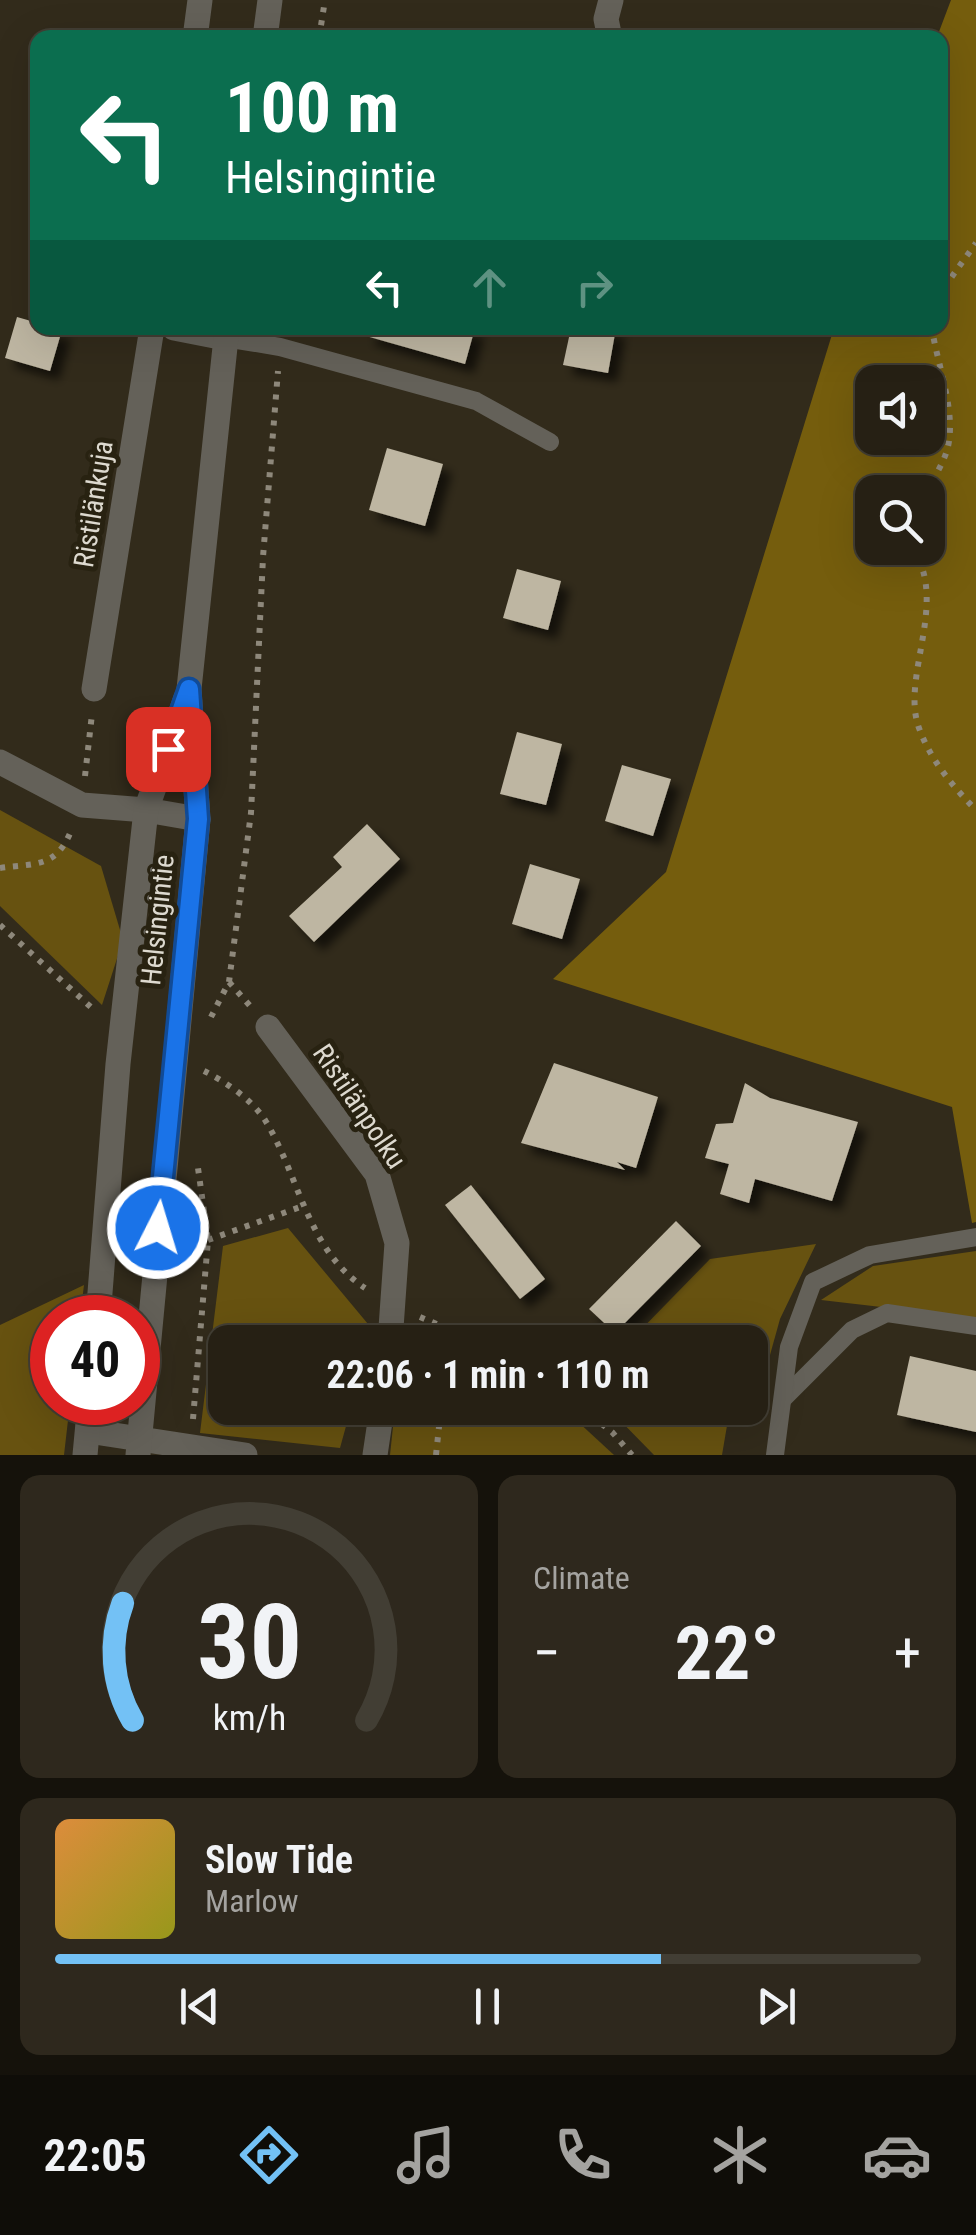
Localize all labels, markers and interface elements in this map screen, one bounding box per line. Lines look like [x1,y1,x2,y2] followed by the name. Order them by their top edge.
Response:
[225,67,399,149] text: 100 m
[60,70,190,200] icon: left
[225,151,436,204] text: Helsingintie
[357,260,412,315] icon: left
[462,260,517,315] icon: ahead
[567,260,622,315] icon: right
[855,365,945,565] map controls
[855,365,945,455] button: sound
[67,438,120,570] street label: Ristilänkuja
[855,475,945,565] button: search
[126,707,211,792] pin
[141,722,196,777] icon: arrive
[134,853,181,987] street label: Helsingintie
[306,1038,413,1175] street label: Ristilänpolku
[106,1176,210,1280] position arrow
[30,1295,160,1425] speed limit sign: 40
[327,1353,649,1397] text: 22:06 · 1 min · 110 m
[533,1559,630,1597] text: Climate
[196,1582,302,1703] text: 30
[675,1609,780,1697] text: 22°
[533,1621,561,1685] text: −
[894,1621,921,1685] text: +
[212,1697,286,1739] text: km/h
[205,1838,353,1882] text: Slow Tide
[205,1882,298,1920] text: Marlow
[172,1979,227,2034] icon: previous
[460,1979,515,2034] icon: pause
[749,1979,804,2034] icon: next
[234,2120,304,2190] icon: directions
[391,2120,461,2190] icon: music
[548,2120,618,2190] icon: phone
[705,2120,775,2190] icon: climate
[862,2120,932,2190] icon: car
[44,2129,147,2182] text: 22:05

